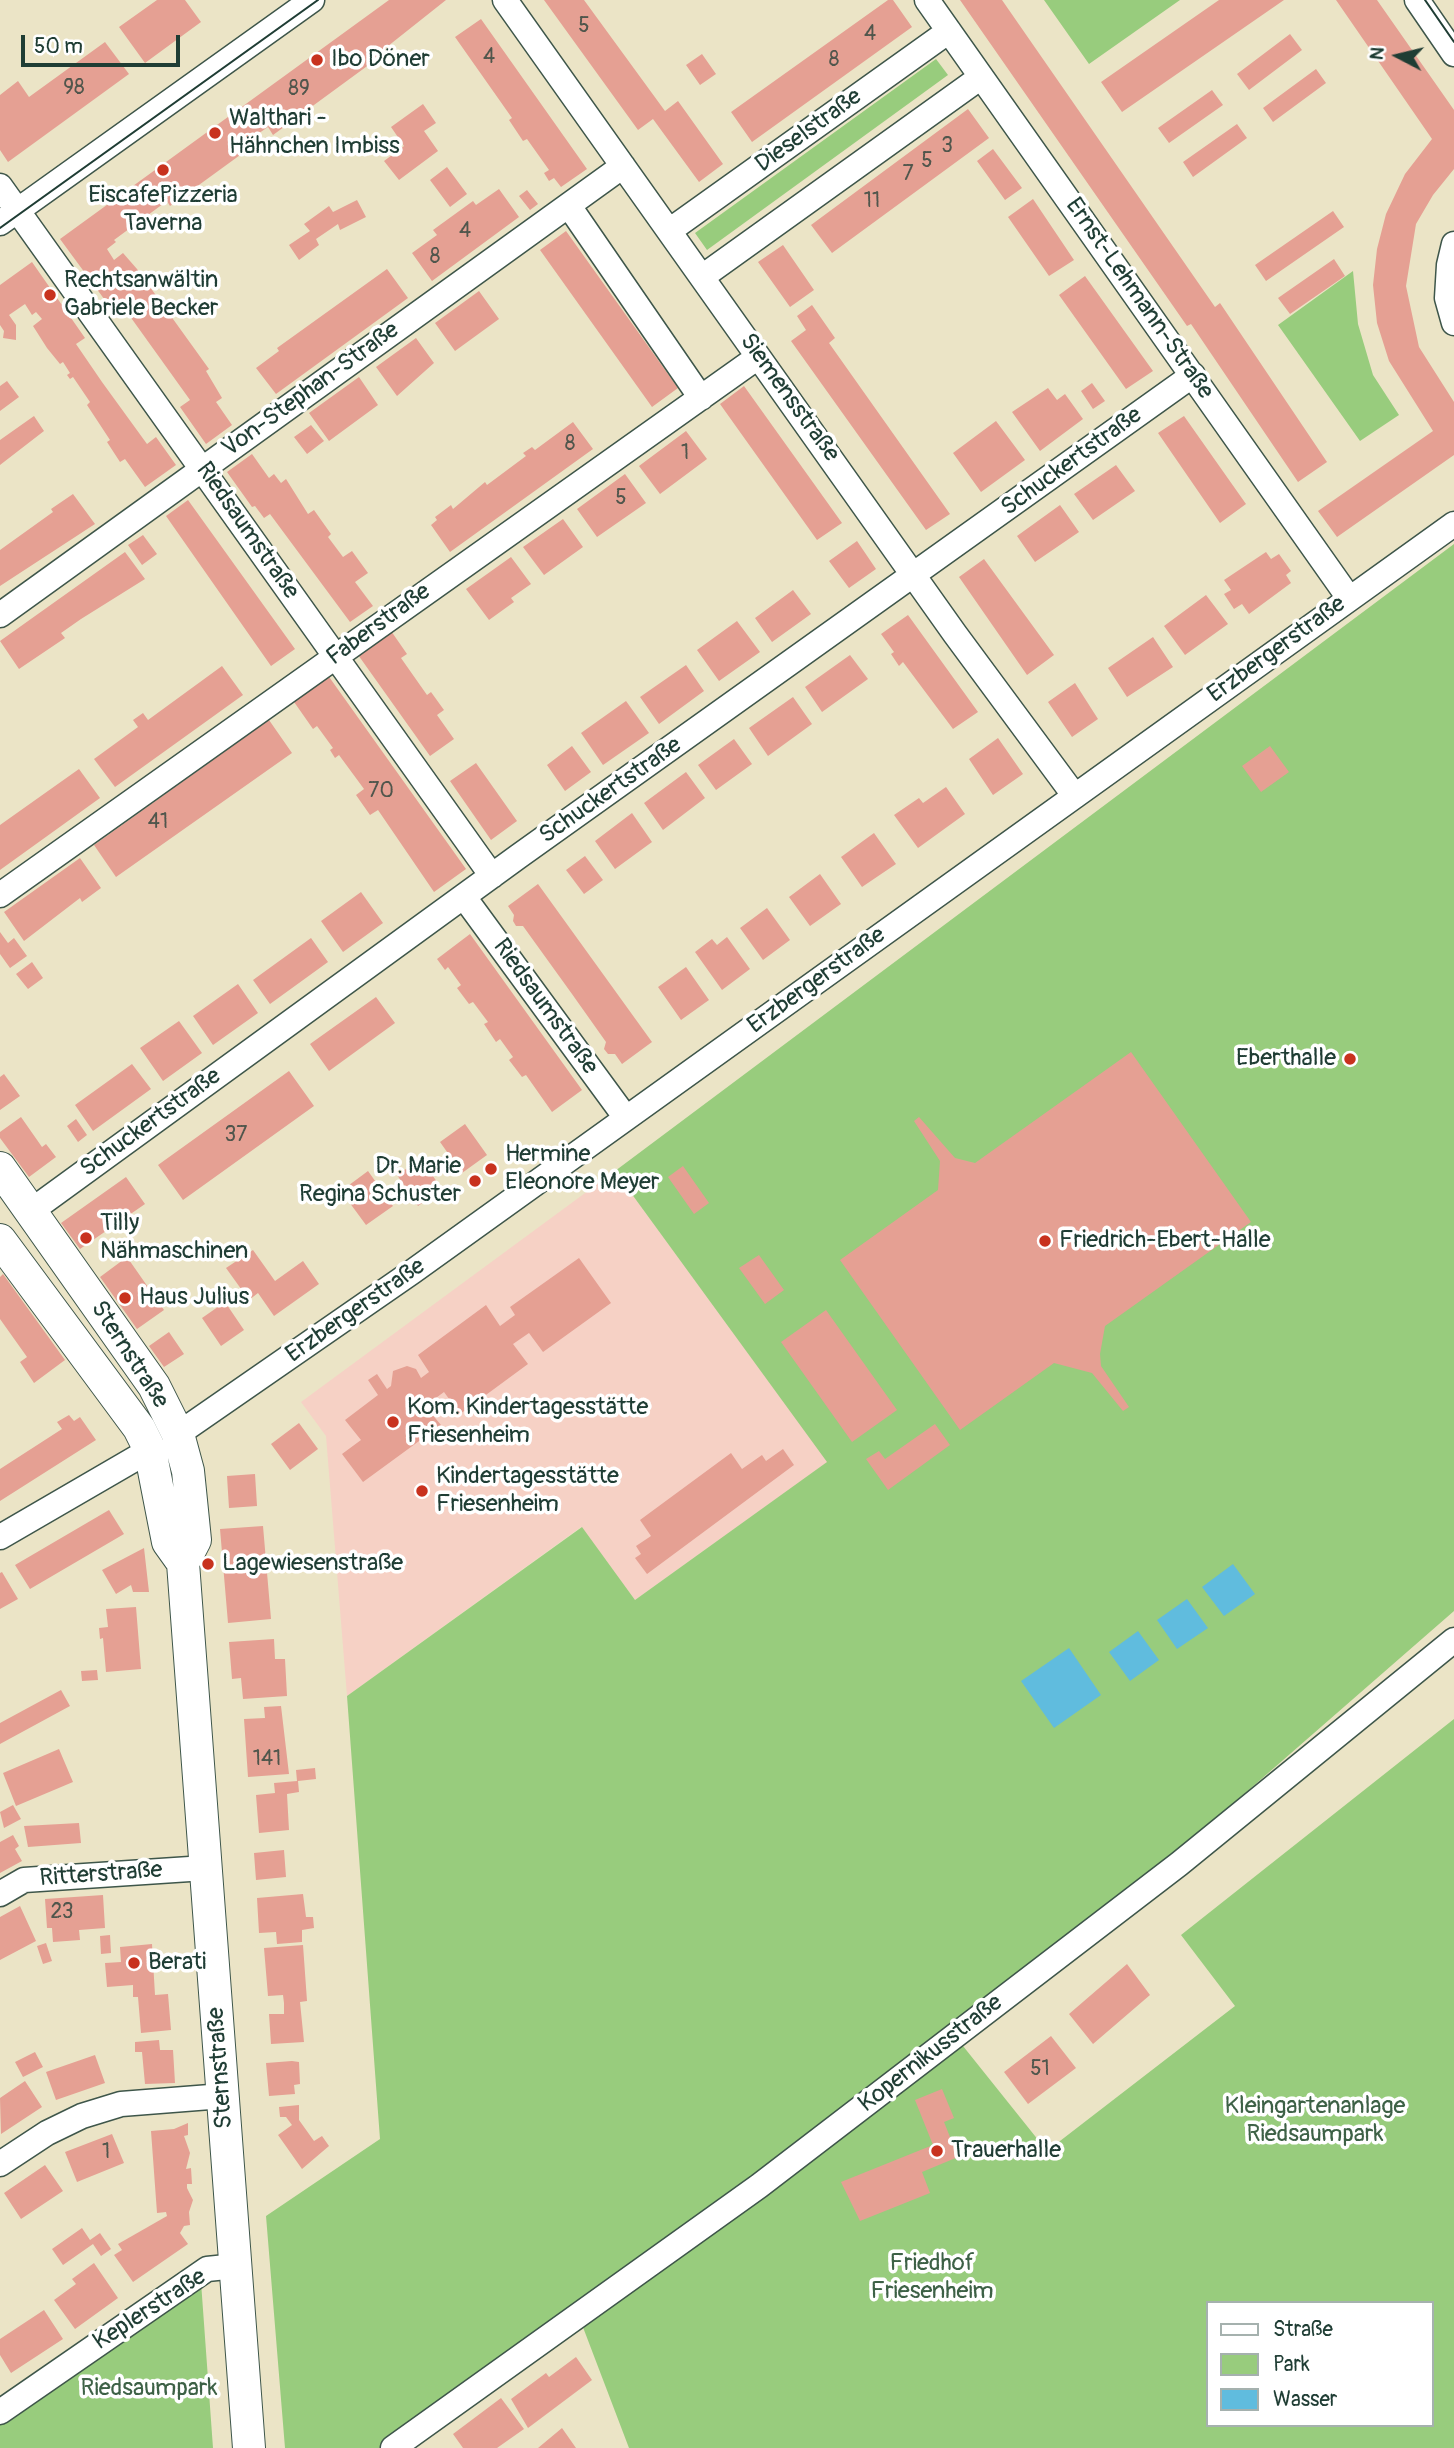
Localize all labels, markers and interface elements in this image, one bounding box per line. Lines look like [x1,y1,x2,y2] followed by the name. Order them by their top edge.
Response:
[578,14,590,40] house number: 5
[24,21,184,65] scale bar
[1363,21,1433,91] north arrow
[864,22,876,48] house number: 4
[34,33,83,60] text: 50 m
[483,45,495,71] house number: 4
[331,46,430,74] place label: Ibo Döner
[1364,46,1390,61] text: N
[829,48,839,74] house number: 8
[309,52,325,68] marker: Ibo Döner
[63,76,85,102] house number: 98
[288,77,310,103] house number: 89
[750,83,868,179] street label: Dieselstraße
[229,105,400,161] place label: Walthari - Hähnchen Imbiss
[207,125,223,141] marker: Walthari - Hähnchen Imbiss
[941,134,953,160] house number: 3
[921,149,933,175] house number: 5
[155,162,171,178] marker: EiscafePizzeria Taverna
[902,162,914,188] house number: 7
[88,182,238,238] place label: EiscafePizzeria Taverna
[864,189,880,215] house number: 11
[1059,193,1219,405] street label: Ernst-Lehmann-Straße
[459,219,471,245] house number: 4
[430,245,440,271] house number: 8
[64,267,218,323] place label: Rechtsanwältin Gabriele Becker
[42,287,58,303] marker: Rechtsanwältin Gabriele Becker
[217,316,405,464] street label: Von-Stephan-Straße
[733,328,845,468] street label: Siemensstraße
[996,401,1148,523] street label: Schuckertstraße
[565,432,575,458] house number: 8
[681,441,689,467] house number: 1
[189,457,305,605] street label: Riedsaumstraße
[615,486,627,512] house number: 5
[321,578,437,672] street label: Faberstraße
[1203,590,1351,710] street label: Erzbergerstraße
[534,731,688,851] street label: Schuckertstraße
[368,779,394,805] house number: 70
[148,810,168,836] house number: 41
[743,921,891,1041] street label: Erzbergerstraße
[486,934,604,1080] street label: Riedsaumstraße
[1236,1045,1336,1073] place label: Eberthalle
[1342,1051,1358,1067] marker: Eberthalle
[75,1062,227,1184] street label: Schuckertstraße
[225,1123,247,1149] house number: 37
[505,1141,659,1197] place label: Hermine Eleonore Meyer
[299,1153,461,1209] place label: Dr. Marie Regina Schuster
[483,1161,499,1177] marker: Hermine Eleonore Meyer
[467,1173,483,1189] marker: Dr. Marie Regina Schuster
[100,1210,248,1266] place label: Tilly Nähmaschinen
[1059,1227,1271,1255] place label: Friedrich-Ebert-Halle
[78,1230,94,1246] marker: Tilly Nähmaschinen
[1037,1233,1053,1249] marker: Friedrich-Ebert-Halle
[281,1252,431,1370] street label: Erzbergerstraße
[139,1284,249,1312] place label: Haus Julius
[117,1290,133,1306] marker: Haus Julius
[84,1296,174,1414] street label: Sternstraße
[407,1394,648,1450] place label: Kom. Kindertagesstätte Friesenheim
[385,1414,401,1430] marker: Kom. Kindertagesstätte Friesenheim
[436,1463,619,1519] place label: Kindertagesstätte Friesenheim
[414,1483,430,1499] marker: Kindertagesstätte Friesenheim
[222,1550,403,1578] place label: Lagewiesenstraße
[200,1556,216,1572] marker: Lagewiesenstraße
[253,1747,281,1773] house number: 141
[39,1856,163,1894] street label: Ritterstraße
[51,1900,73,1926] house number: 23
[148,1949,206,1977] place label: Berati
[126,1955,142,1971] marker: Berati
[853,1989,1009,2119] street label: Kopernikusstraße
[202,2006,240,2130] street label: Sternstraße
[1030,2057,1050,2083] house number: 51
[1225,2093,1405,2149] park label: Kleingartenanlage Riedsaumpark
[951,2137,1061,2165] place label: Trauerhalle
[102,2140,110,2166] house number: 1
[929,2143,945,2159] marker: Trauerhalle
[871,2250,993,2306] park label: Friedhof Friesenheim
[88,2263,212,2357] street label: Keplerstraße
[1206,2301,1433,2427] legend
[1273,2316,1333,2343] text: Straße
[1273,2351,1310,2378] text: Park
[81,2375,217,2403] park label: Riedsaumpark
[1273,2386,1337,2413] text: Wasser

